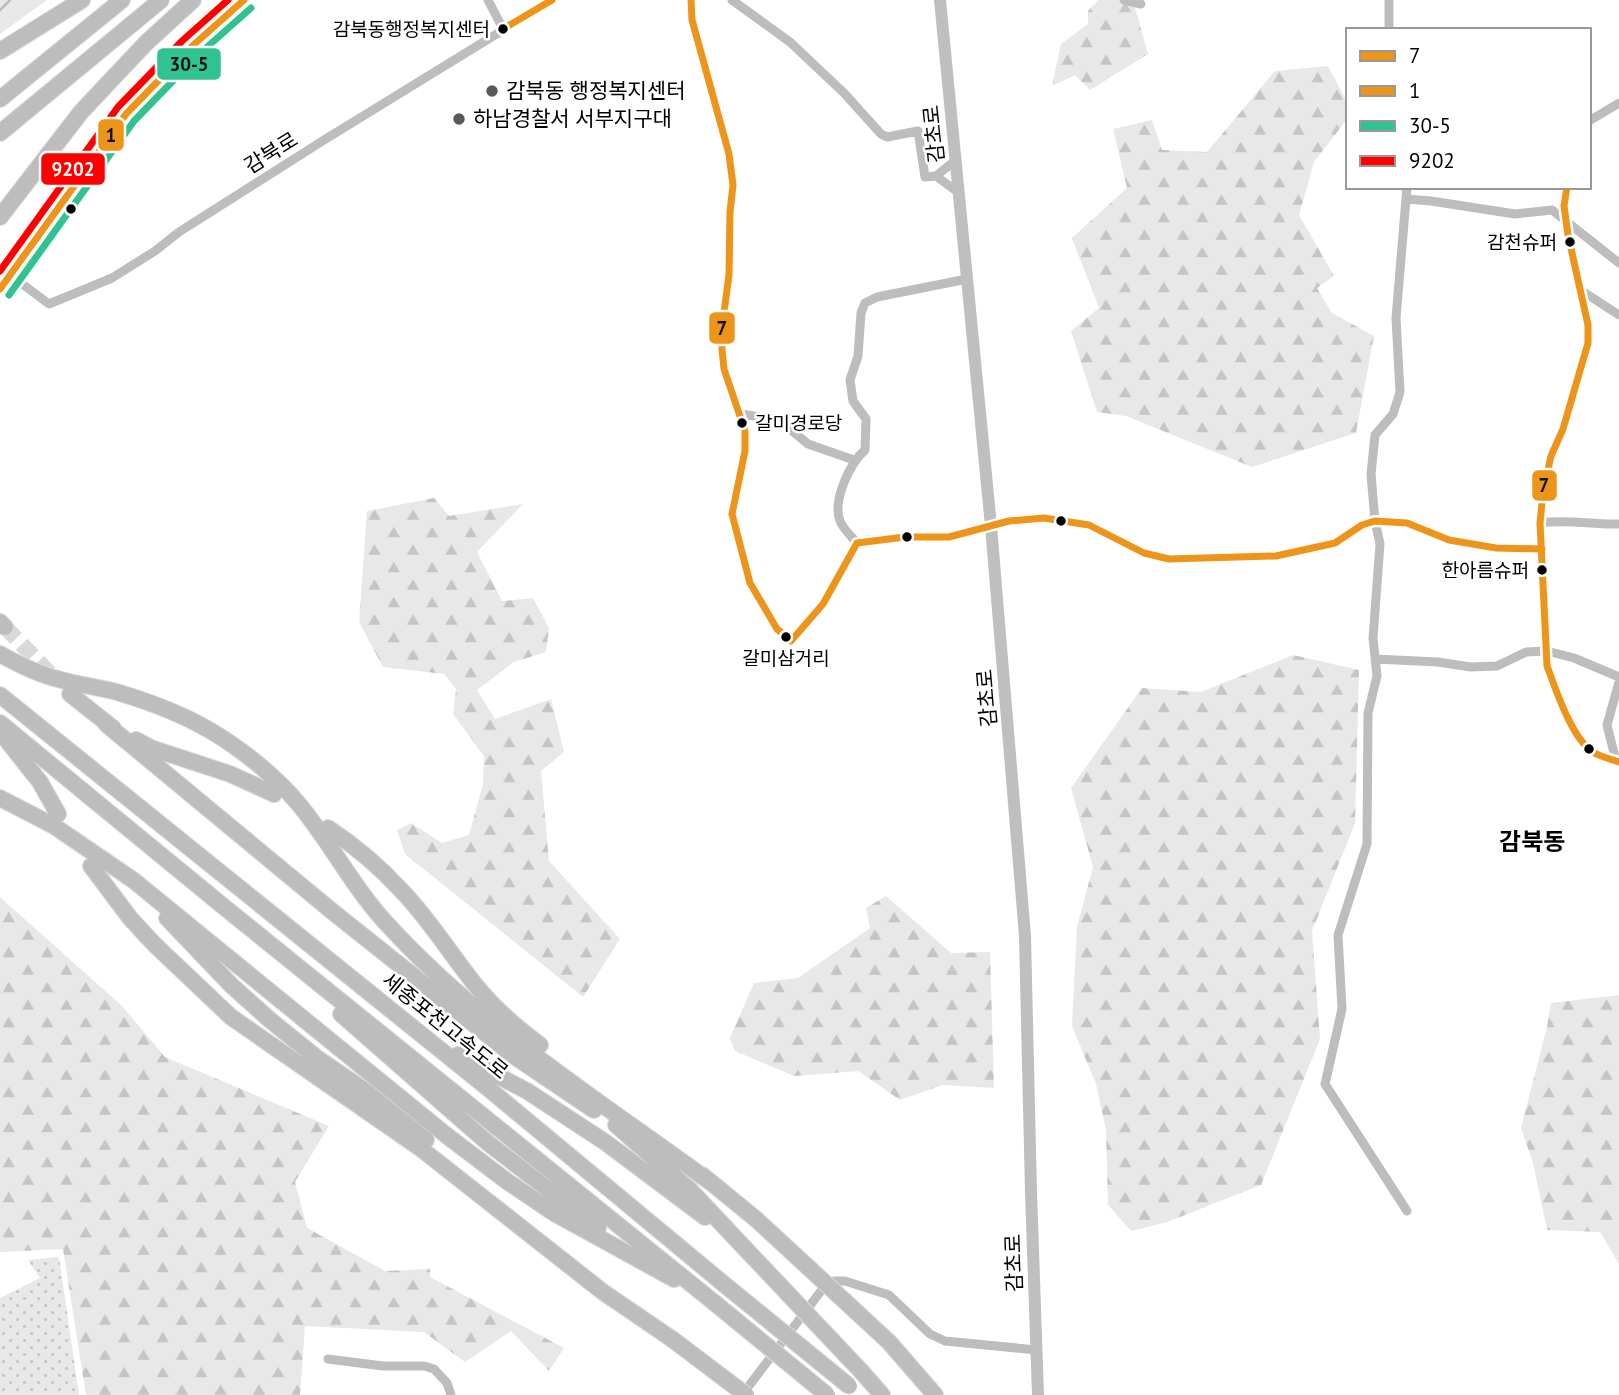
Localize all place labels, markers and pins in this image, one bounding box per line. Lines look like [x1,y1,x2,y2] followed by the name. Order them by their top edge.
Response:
[333,17,490,41] place label: 감북동행정복지센터
[496,22,510,36] marker: 감북동행정복지센터
[506,77,686,104] place label: 감북동 행정복지센터
[484,83,500,99] marker: 감북동 행정복지센터
[473,105,672,132] place label: 하남경찰서 서부지구대
[451,111,467,127] marker: 하남경찰서 서부지구대
[64,202,78,216] unlabelled marker
[1487,230,1557,254] place label: 감천슈퍼
[1563,235,1577,249] marker: 감천슈퍼
[755,411,842,435] place label: 갈미경로당
[735,416,749,430] marker: 갈미경로당
[1054,514,1068,528] unlabelled marker
[900,530,914,544] unlabelled marker
[1442,558,1529,582] place label: 한아름슈퍼
[1535,563,1549,577] marker: 한아름슈퍼
[779,630,793,644] marker: 갈미삼거리
[742,646,830,670] place label: 갈미삼거리
[1582,742,1596,756] unlabelled marker

